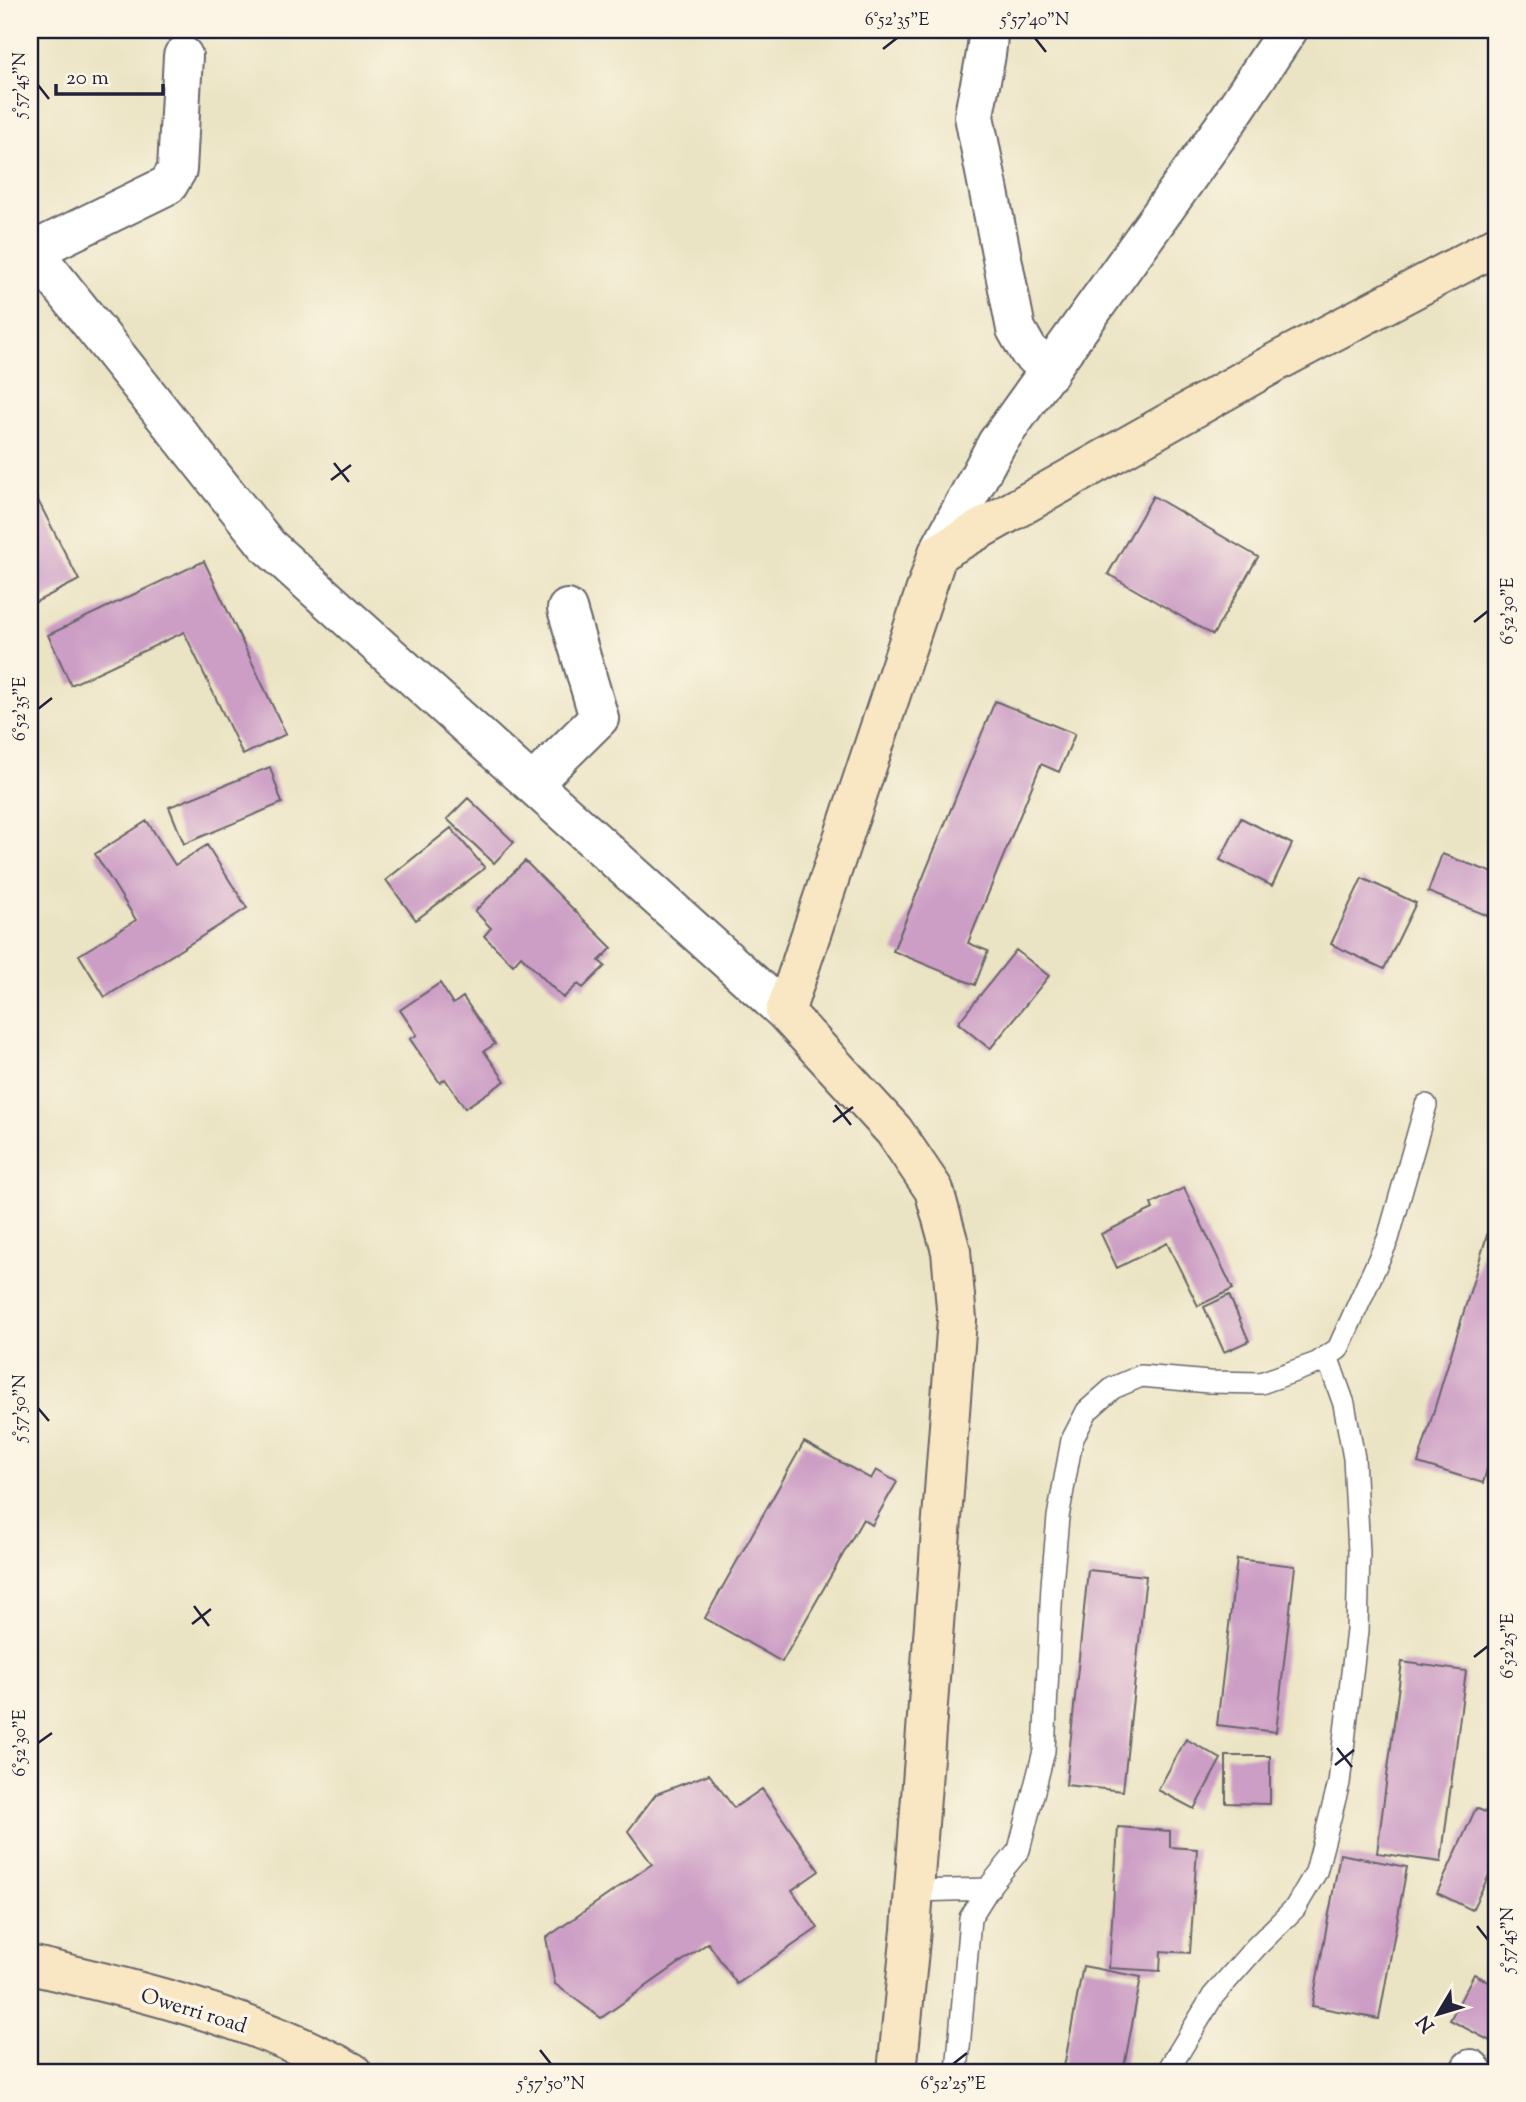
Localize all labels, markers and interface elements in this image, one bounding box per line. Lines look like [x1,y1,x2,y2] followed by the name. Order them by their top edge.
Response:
[865,8,929,34] text: 6°52'35"E
[1000,8,1069,34] text: 5°57'40"N
[8,52,34,119] text: 5°57'45"N
[56,52,163,96] scale bar
[66,64,109,94] text: 20 m
[1496,577,1522,645] text: 6°52'30"E
[8,677,34,741] text: 6°52'35"E
[8,1374,34,1443] text: 5°57'50"N
[1496,1613,1522,1679] text: 6°52'25"E
[8,1709,34,1777] text: 6°52'30"E
[1496,1907,1522,1974] text: 5°57'45"N
[1404,1980,1474,2050] north arrow
[137,1982,250,2042] street label: Owerri road
[1411,2009,1442,2037] text: N
[516,2072,585,2098] text: 5°57'50"N
[920,2072,986,2098] text: 6°52'25"E

